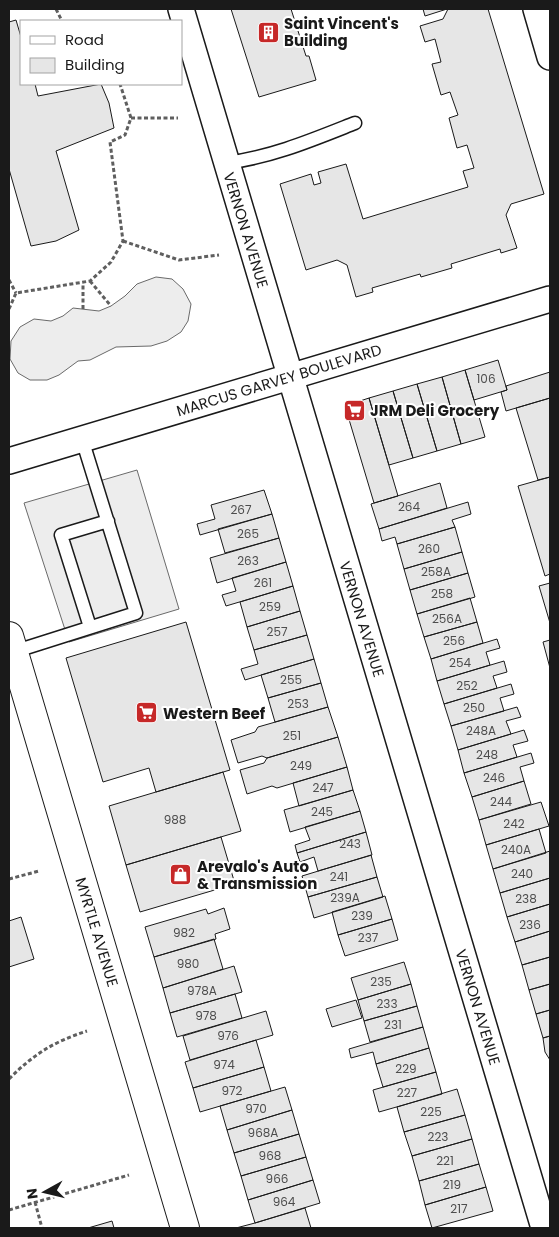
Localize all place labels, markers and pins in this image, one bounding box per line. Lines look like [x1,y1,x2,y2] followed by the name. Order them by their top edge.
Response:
[284,13,399,51] place label: Saint Vincent's Building
[256,20,280,44] building icon: Saint Vincent's Building
[342,398,366,422] supermarket icon: JRM Deli Grocery
[370,400,500,421] place label: JRM Deli Grocery
[135,701,159,725] supermarket icon: Western Beef
[163,703,266,724] place label: Western Beef
[197,856,317,894] place label: Arevalo's Auto & Transmission
[169,863,193,887] shop icon: Arevalo's Auto & Transmission

